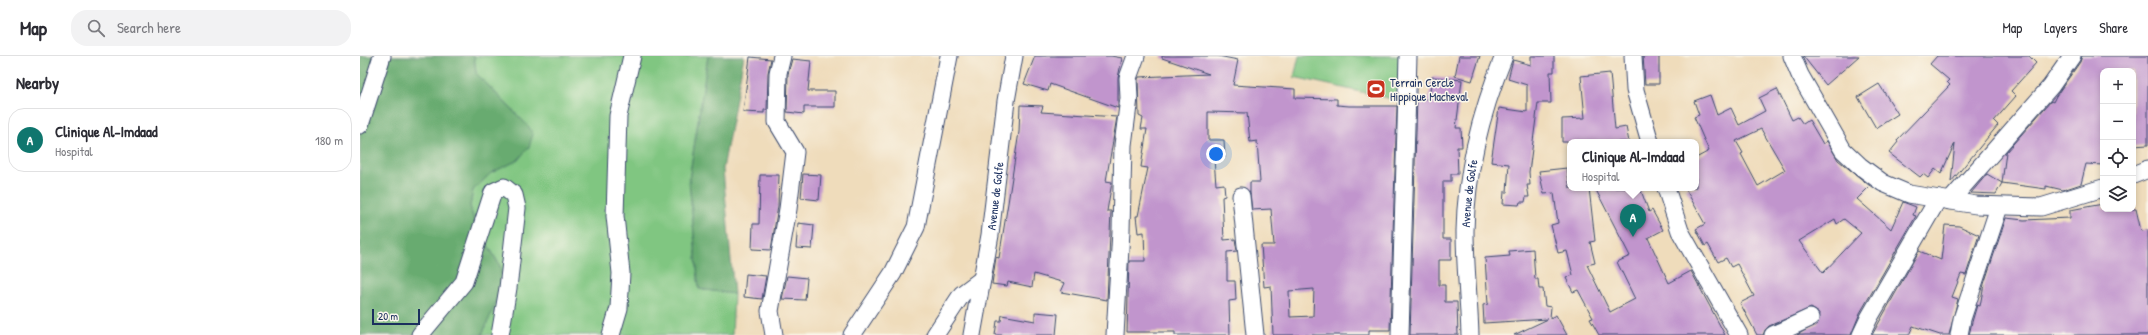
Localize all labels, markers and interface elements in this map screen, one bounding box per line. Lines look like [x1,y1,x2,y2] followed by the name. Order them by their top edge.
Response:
[71,10,351,46] search box
[20,15,47,41] text: Map
[85,17,107,39] icon: search
[117,17,181,38] text: Search here
[2002,18,2022,37] text: Map
[2044,18,2077,37] text: Layers
[2099,18,2128,37] text: Share
[2100,68,2136,212] map controls
[2100,68,2136,104] button: +
[16,71,59,94] text: Nearby
[1390,74,1469,105] place label: Terrain Cercle Hippique Macheval
[1365,78,1387,100] sports icon: Terrain Cercle Hippique Macheval
[2100,104,2136,140] button: −
[55,121,158,142] text: Clinique Al-Imdaad
[27,131,33,149] text: A
[315,131,343,149] text: 180 m
[1567,139,1699,191] popup
[2100,140,2136,176] button: locate
[55,142,93,160] text: Hospital
[1206,144,1226,164] your location
[1582,146,1684,167] text: Clinique Al-Imdaad
[1457,158,1481,228] street label: Avenue de Golfe
[982,161,1007,231] street label: Avenue de Golfe
[1582,167,1620,185] text: Hospital
[2100,176,2136,212] button: layers
[1620,204,1646,237] pin: A
[372,307,420,326] scale bar
[378,309,398,323] text: 20 m

